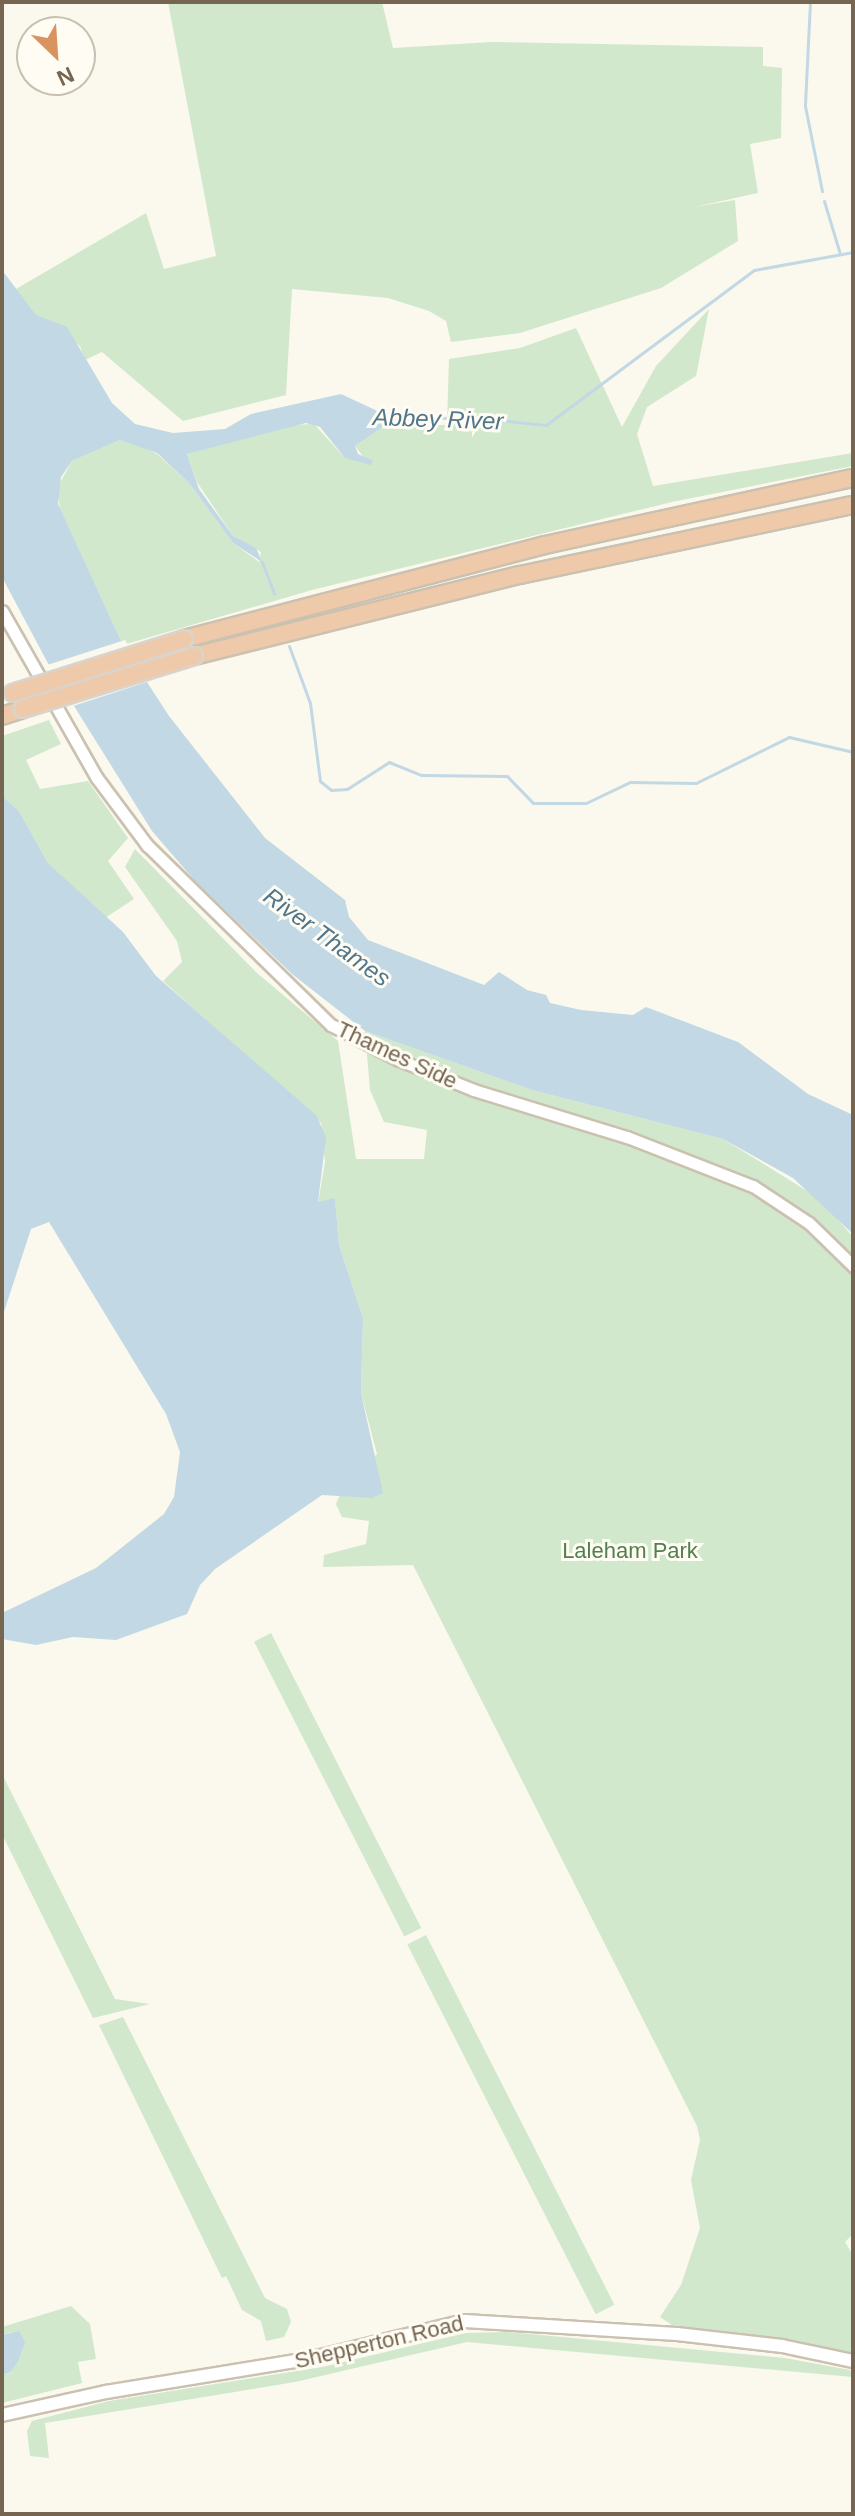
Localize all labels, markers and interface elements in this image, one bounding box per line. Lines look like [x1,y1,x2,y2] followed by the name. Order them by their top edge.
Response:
[16,16,96,96] north arrow
[53,62,78,91] text: N
[372,402,504,436] water label: Abbey River
[258,881,396,993] water label: River Thames
[333,1016,461,1094] street label: Thames Side
[562,1538,698,1564] park label: Laleham Park
[292,2310,466,2374] street label: Shepperton Road

